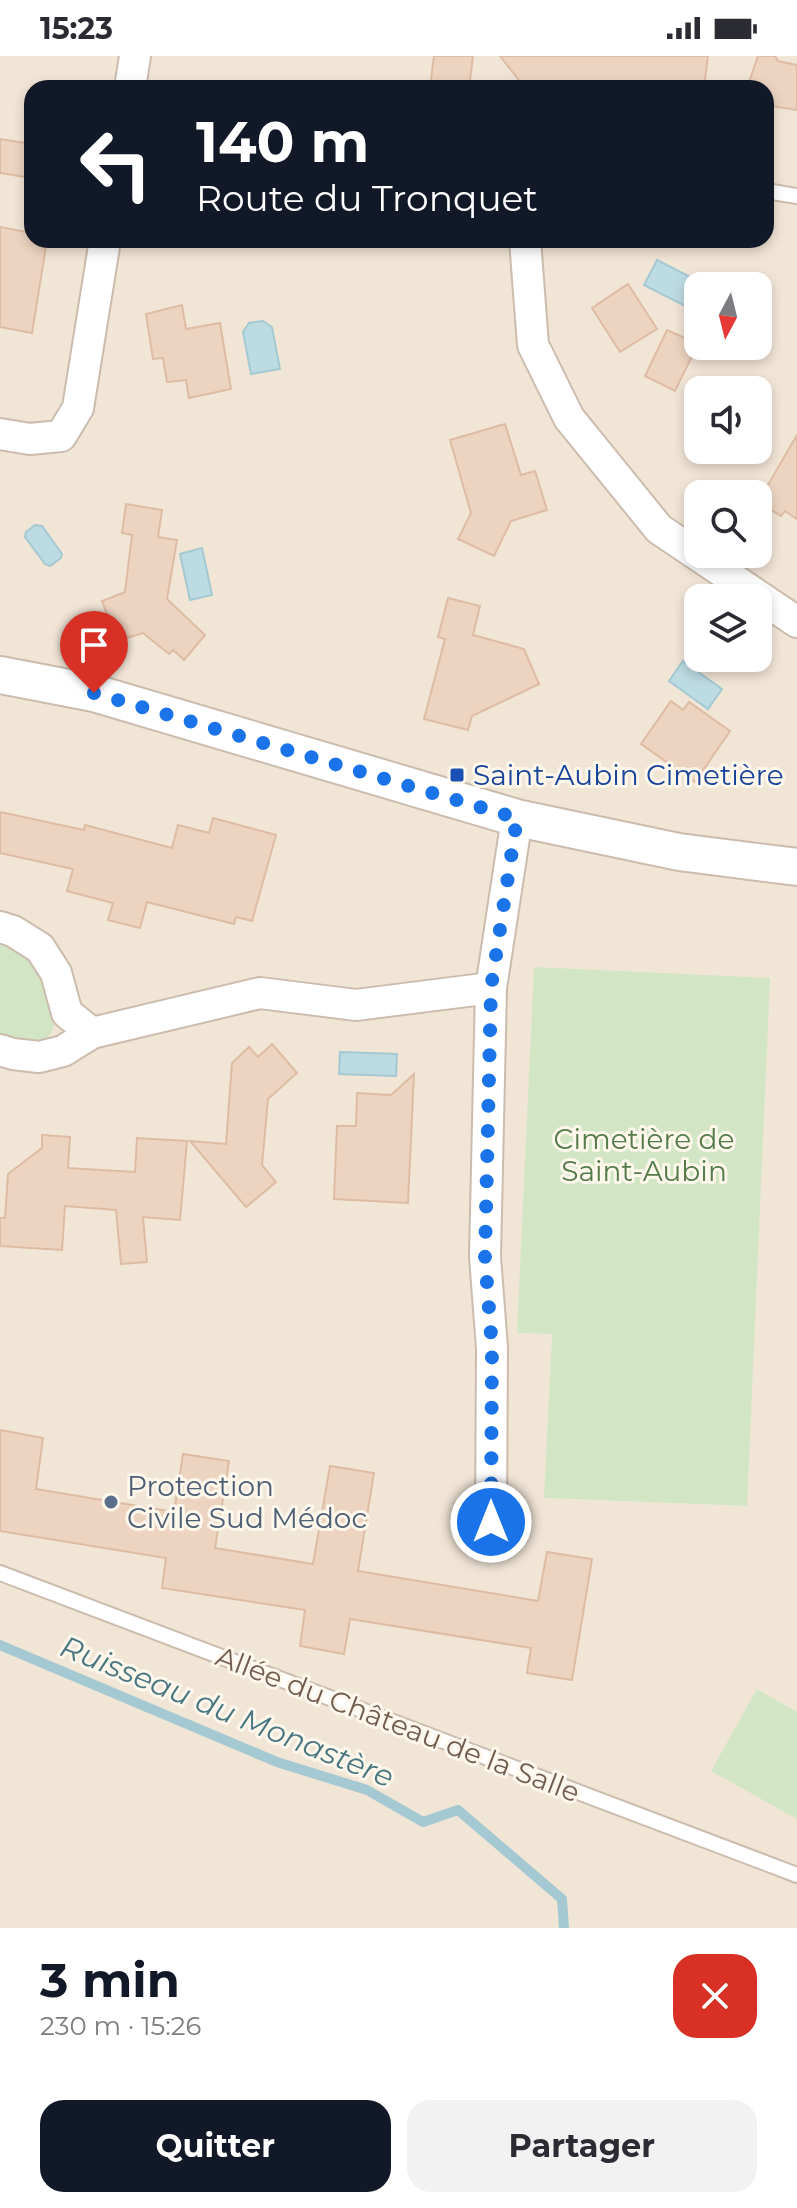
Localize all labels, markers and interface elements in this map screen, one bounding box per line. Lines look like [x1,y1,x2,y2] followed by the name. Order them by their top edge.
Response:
[40,10,113,47] text: 15:23
[196,108,369,176] text: 140 m
[64,112,168,216] icon: left
[196,176,538,220] text: Route du Tronquet
[684,272,772,360] north arrow
[684,272,772,672] map controls
[684,376,772,464] button: sound
[684,480,772,568] button: search
[684,584,772,672] button: layers
[60,611,128,693] pin
[72,623,116,667] icon: arrive
[473,758,784,792] place label: Saint-Aubin Cimetière
[448,766,466,784] marker: Saint-Aubin Cimetière
[554,1122,734,1188] park label: Cimetière de Saint-Aubin
[127,1469,367,1535] place label: Protection Civile Sud Médoc
[449,1480,533,1564] position arrow
[102,1493,120,1511] marker: Protection Civile Sud Médoc
[55,1628,399,1795] water label: Ruisseau du Monastère
[211,1639,585,1809] street label: Allée du Château de la Salle
[40,1951,180,2009] text: 3 min
[673,1954,757,2038] button: close
[40,2010,201,2042] text: 230 m · 15:26
[40,2100,391,2192] button: Quitter
[407,2100,757,2192] button: Partager

